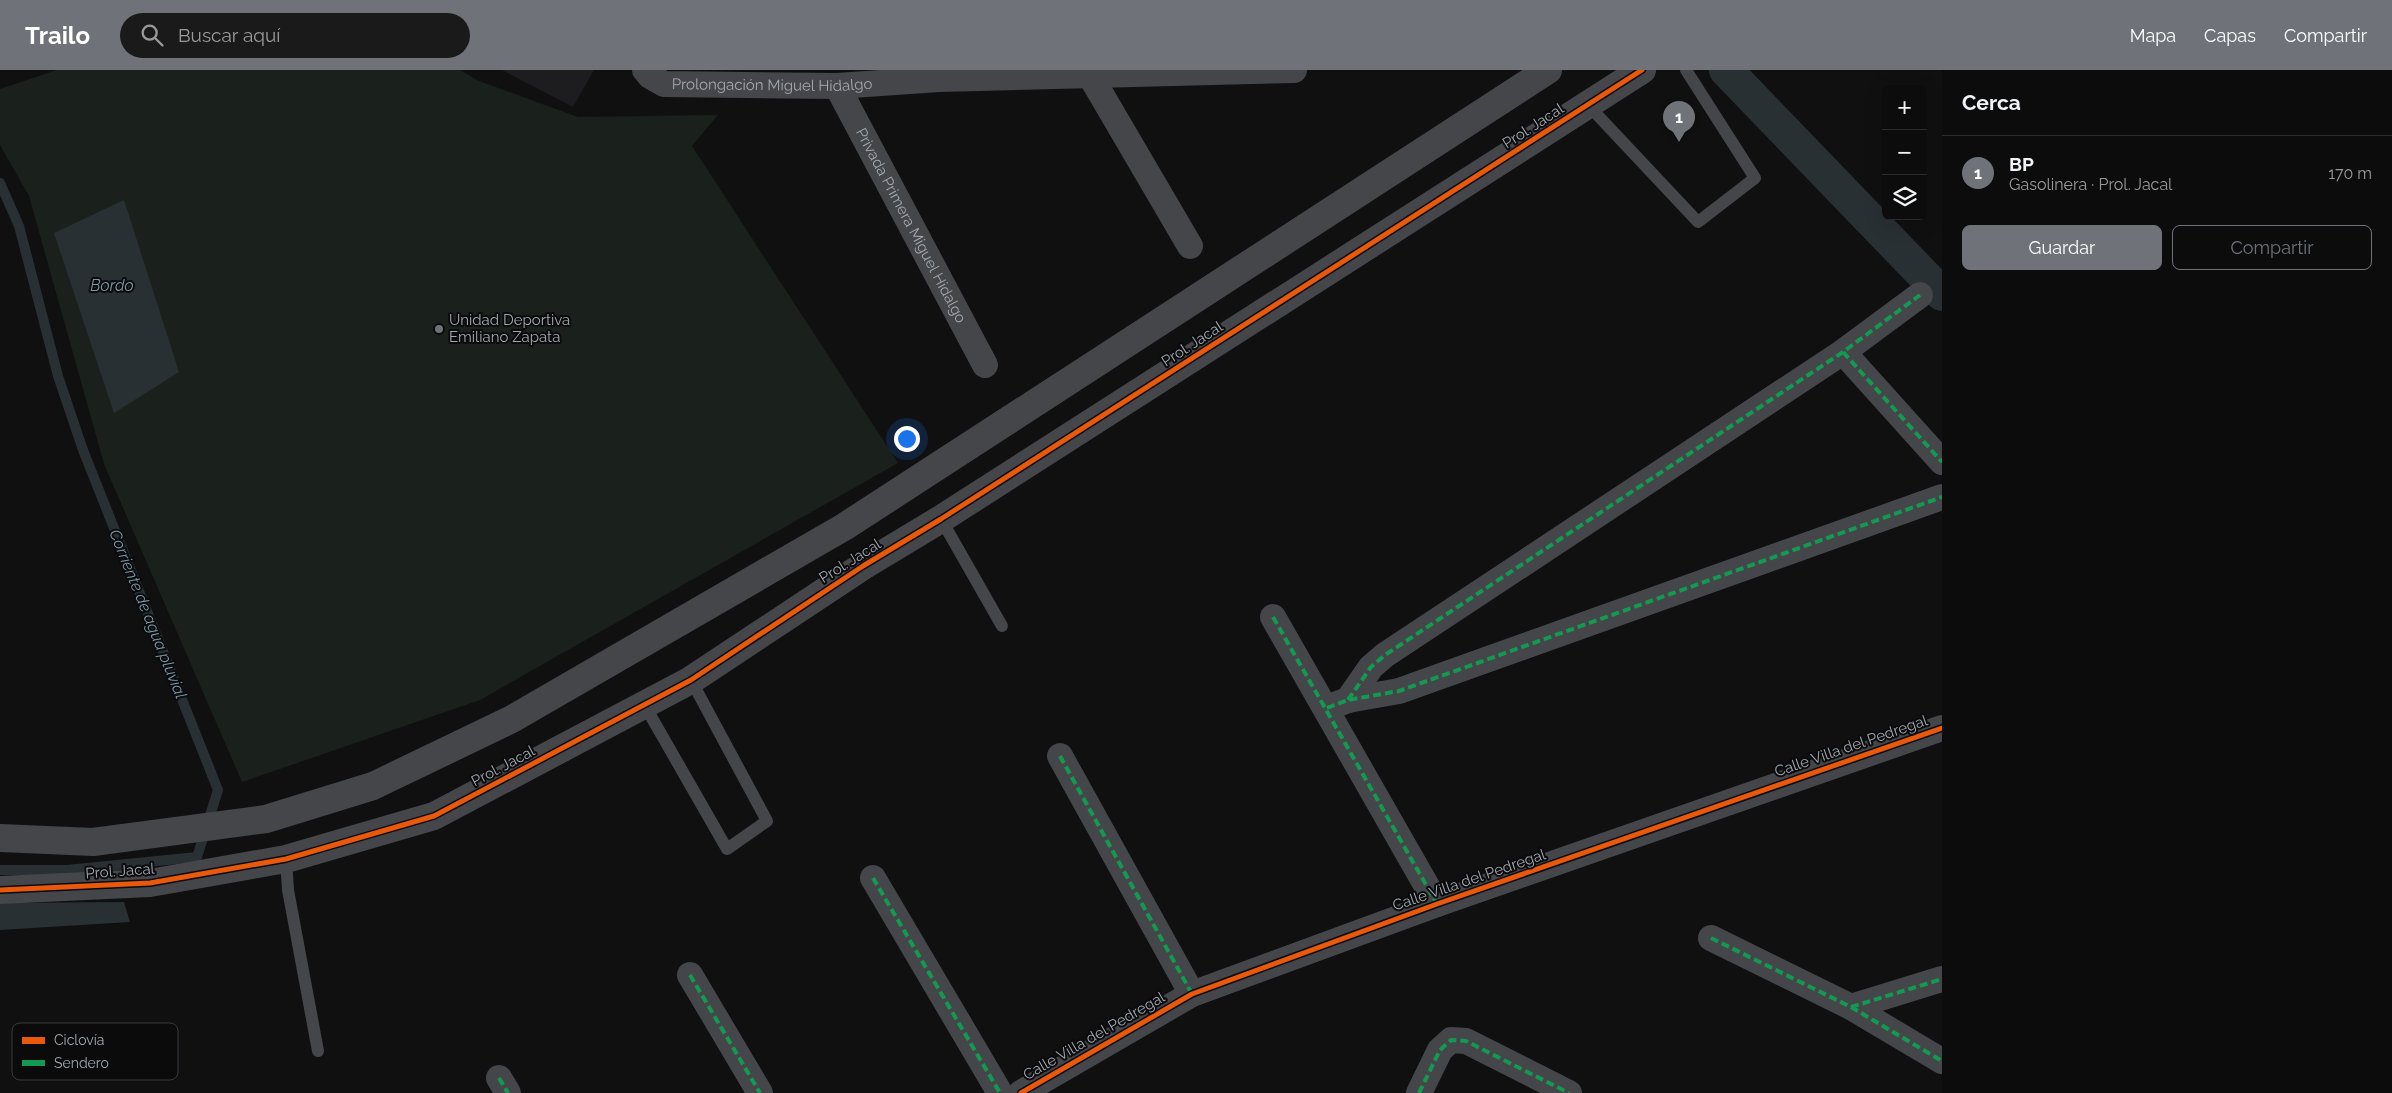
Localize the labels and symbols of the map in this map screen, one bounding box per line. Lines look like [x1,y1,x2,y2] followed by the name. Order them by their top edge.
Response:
[672,75,873,95] street label: Prolongación Miguel Hidalgo
[1499,99,1568,152] street label: Prol. Jacal
[1663,101,1695,142] pin: 1
[852,125,970,326] street label: Privada Primera Miguel Hidalgo
[90,276,134,295] water label: Bordo
[449,311,570,346] place label: Unidad Deportiva Emiliano Zapata
[1158,317,1227,370] street label: Prol. Jacal
[433,323,445,335] marker: Unidad Deportiva Emiliano Zapata
[894,426,920,452] your location
[105,527,191,701] water label: Corriente de agua pluvial
[816,535,885,587] street label: Prol. Jacal
[1772,711,1931,781] street label: Calle Villa del Pedregal
[468,741,539,790] street label: Prol. Jacal
[1390,845,1549,915] street label: Calle Villa del Pedregal
[85,860,156,882] street label: Prol. Jacal
[1020,988,1169,1084] street label: Calle Villa del Pedregal
[12,1023,178,1080] legend
[54,1032,104,1048] text: Ciclovía
[54,1055,109,1071] text: Sendero

